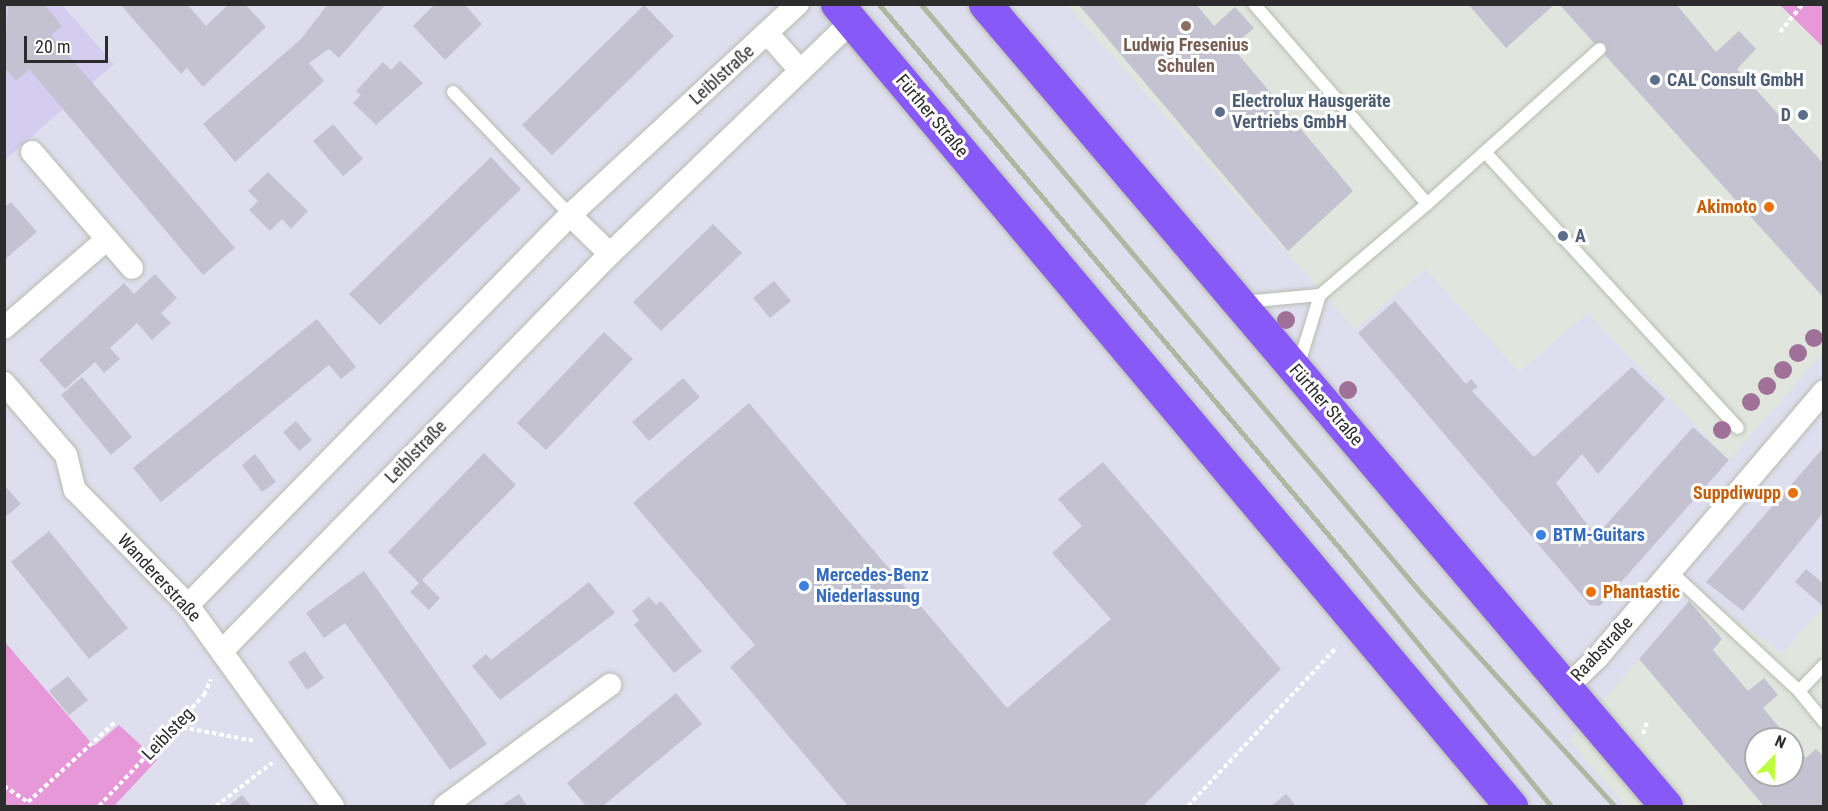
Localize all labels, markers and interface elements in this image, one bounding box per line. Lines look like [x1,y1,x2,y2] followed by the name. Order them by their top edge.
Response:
[1179,19,1193,33] marker: Ludwig Fresenius Schulen
[27,24,111,62] scale bar
[1123,35,1249,78] place label: Ludwig Fresenius Schulen
[35,36,70,57] text: 20 m
[685,40,759,110] street label: Leiblstraße
[1667,69,1804,91] place label: CAL Consult GmbH
[891,70,973,162] street label: Fürther Straße
[1648,73,1662,87] marker: CAL Consult GmbH
[1232,91,1391,134] place label: Electrolux Hausgeräte Vertriebs GmbH
[1781,104,1791,126] place label: D
[1213,105,1227,119] marker: Electrolux Hausgeräte Vertriebs GmbH
[1796,108,1810,122] marker: D
[1697,196,1757,218] place label: Akimoto
[1762,200,1776,214] marker: Akimoto
[1575,225,1586,247] place label: A
[1556,229,1570,243] marker: A
[1285,360,1367,450] street label: Fürther Straße
[381,416,451,488] street label: Leiblstraße
[1693,482,1781,504] place label: Suppdiwupp
[1786,486,1800,500] marker: Suppdiwupp
[1553,524,1645,546] place label: BTM-Guitars
[1534,528,1548,542] marker: BTM-Guitars
[113,529,205,627] street label: Wandererstraße
[816,565,929,608] place label: Mercedes-Benz Niederlassung
[797,579,811,593] marker: Mercedes-Benz Niederlassung
[1603,581,1680,603] place label: Phantastic
[1584,585,1598,599] marker: Phantastic
[1567,612,1637,686] street label: Raabstraße
[138,703,198,765] street label: Leiblsteg
[1744,727,1804,787] north arrow
[1772,731,1789,752] text: N

